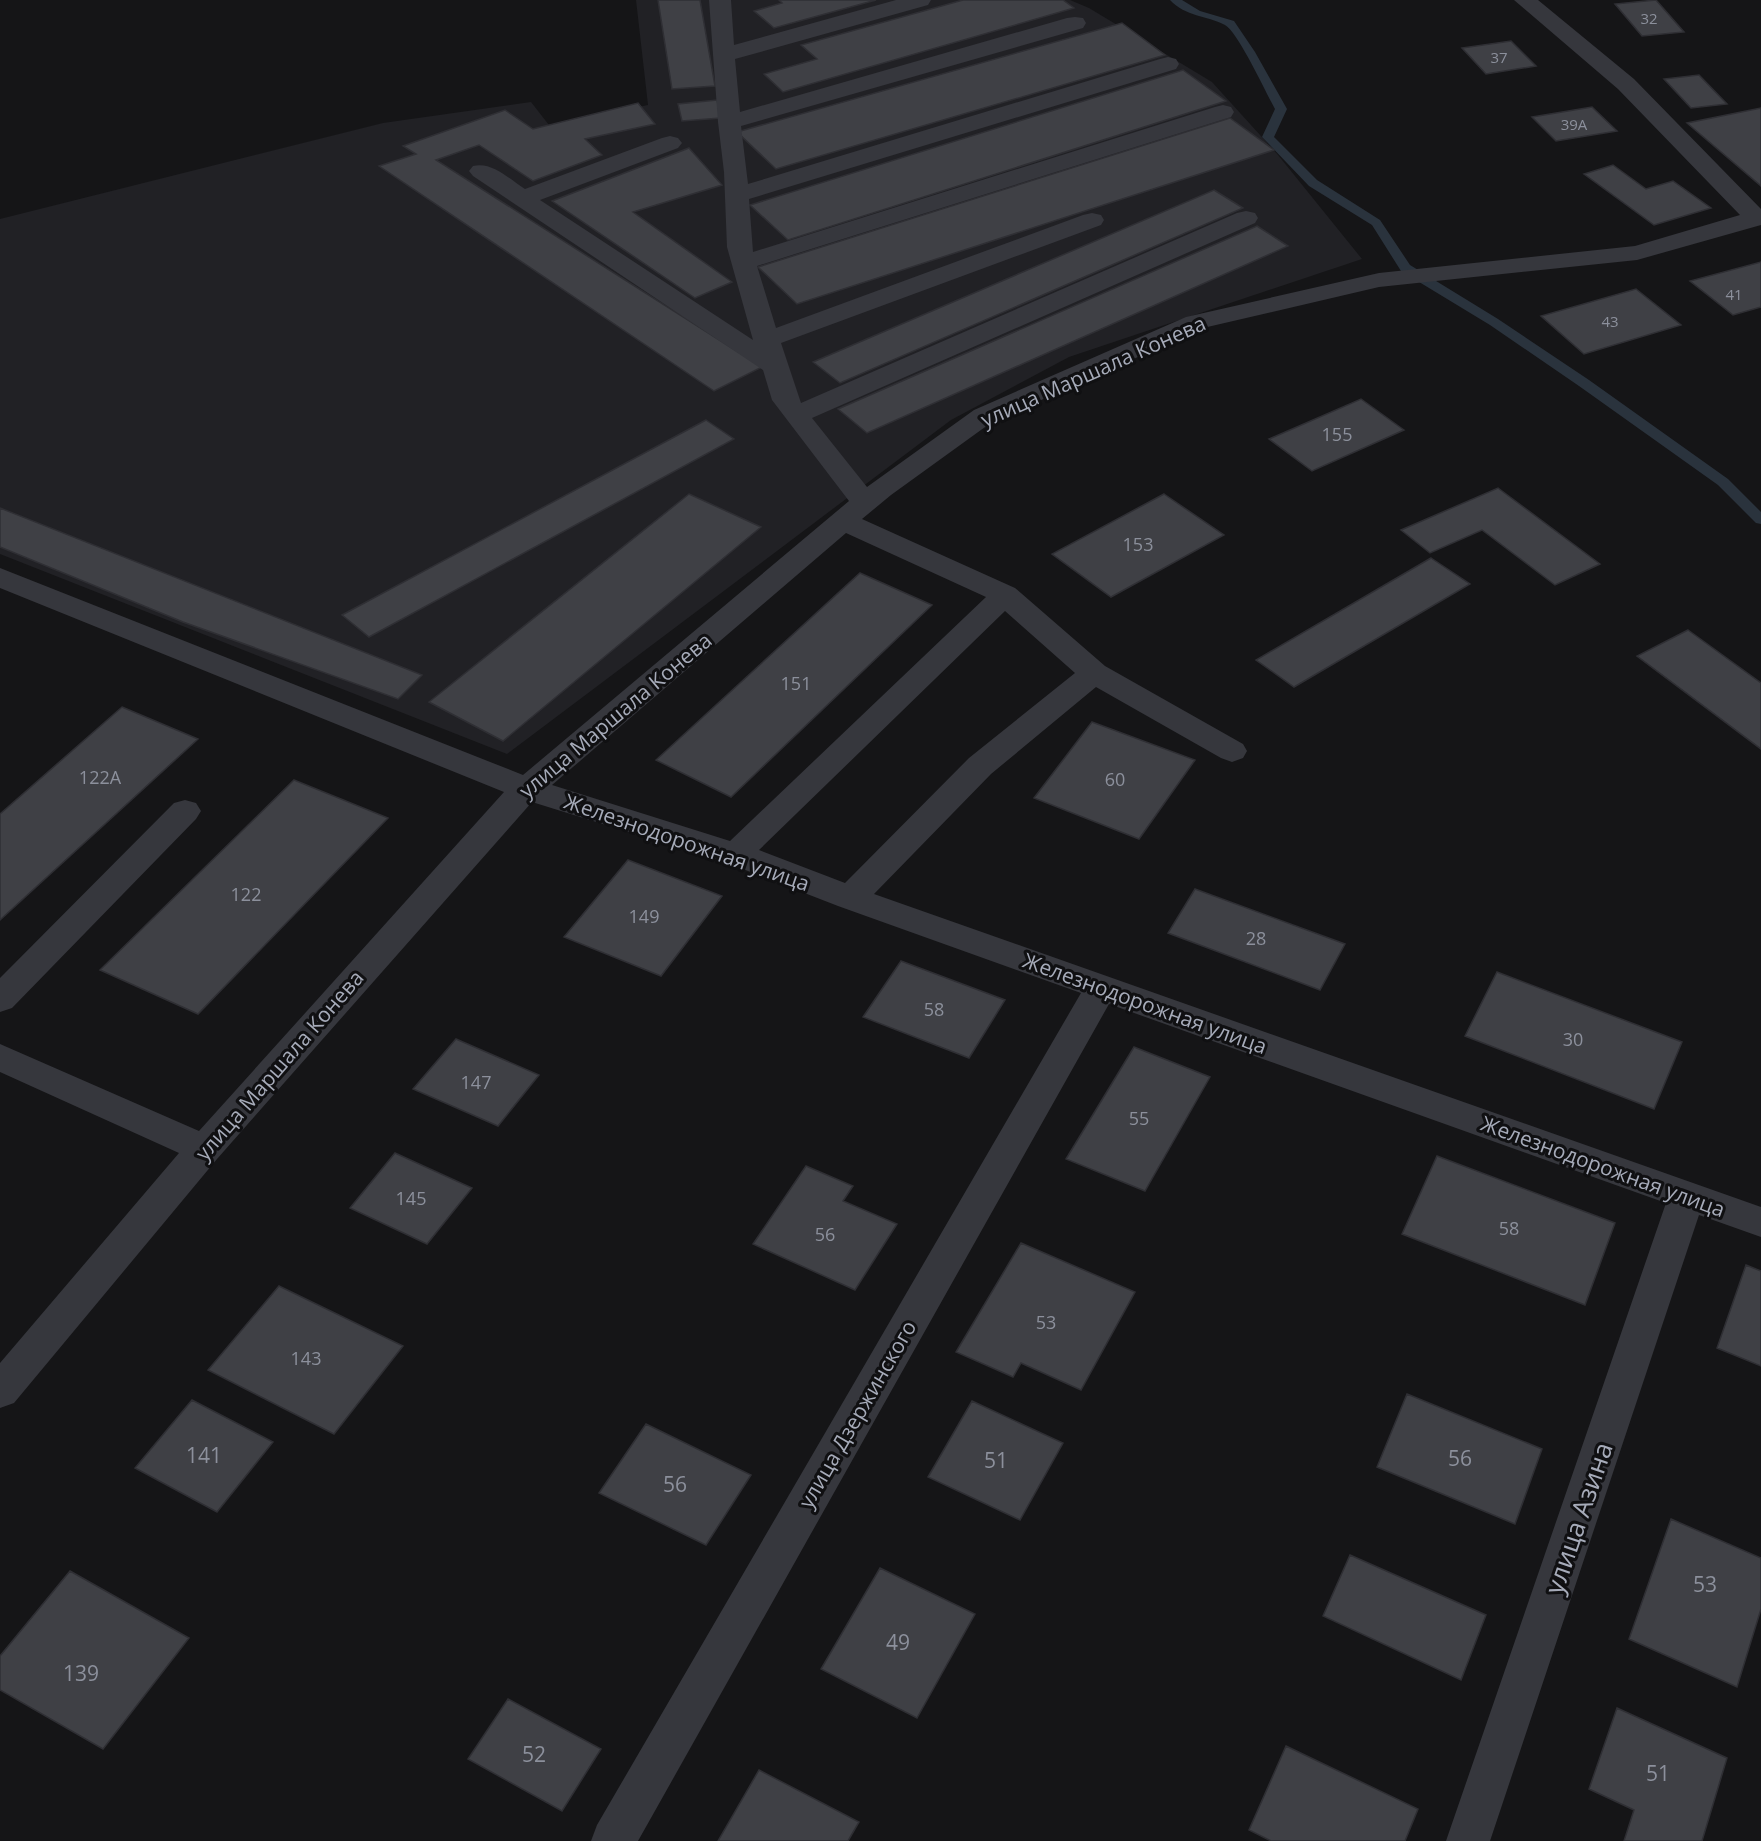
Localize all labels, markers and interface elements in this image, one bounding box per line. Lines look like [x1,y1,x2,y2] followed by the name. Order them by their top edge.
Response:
[1640,8,1658,28] house number: 32
[1490,47,1508,67] house number: 37
[1561,114,1588,134] house number: 39А
[1725,284,1743,304] house number: 41
[976,309,1210,433] street label: улица Маршала Конева
[1601,311,1619,331] house number: 43
[1322,422,1352,446] house number: 155
[1123,532,1153,556] house number: 153
[513,626,717,804] street label: улица Маршала Конева
[781,671,811,695] house number: 151
[79,765,122,789] house number: 122А
[1105,767,1125,791] house number: 60
[561,787,813,897] street label: Железнодорожная улица
[231,882,261,906] house number: 122
[629,904,659,928] house number: 149
[1246,926,1266,950] house number: 28
[1019,946,1271,1060] street label: Железнодорожная улица
[189,964,369,1166] street label: улица Маршала Конева
[924,997,944,1021] house number: 58
[1563,1027,1583,1051] house number: 30
[461,1070,491,1094] house number: 147
[1129,1106,1149,1130] house number: 55
[1477,1109,1729,1223] street label: Железнодорожная улица
[396,1186,426,1210] house number: 145
[1499,1216,1519,1240] house number: 58
[815,1222,835,1246] house number: 56
[1036,1310,1056,1334] house number: 53
[792,1315,922,1513] street label: улица Дзержинского
[291,1346,321,1370] house number: 143
[1535,1437,1621,1599] street label: улица Азина
[186,1441,222,1469] house number: 141
[1448,1444,1472,1472] house number: 56
[984,1446,1008,1474] house number: 51
[663,1470,687,1498] house number: 56
[1693,1570,1717,1598] house number: 53
[886,1628,910,1656] house number: 49
[63,1659,99,1687] house number: 139
[522,1740,546,1768] house number: 52
[1646,1759,1670,1787] house number: 51

